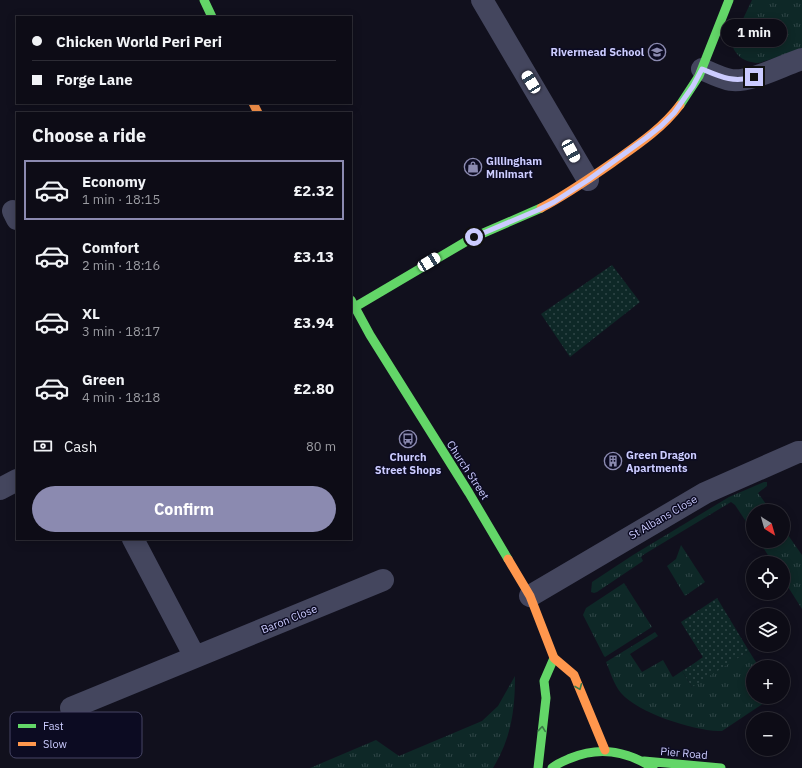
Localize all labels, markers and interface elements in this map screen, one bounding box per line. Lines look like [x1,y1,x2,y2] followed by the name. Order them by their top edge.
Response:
[721,19,787,47] callout: 1 min
[737,24,771,41] text: 1 min
[56,32,222,51] text: Chicken World Peri Peri
[647,42,667,62] school or university icon: Rivermead School
[551,45,645,59] place label: Rivermead School
[745,68,763,86] route end
[520,69,542,95] car
[56,70,133,89] text: Forge Lane
[32,124,146,147] text: Choose a ride
[560,138,582,164] car
[486,154,542,181] place label: Gillingham Minimart
[463,157,483,177] shop icon: Gillingham Minimart
[34,172,70,208] icon: car
[82,172,146,191] text: Economy
[294,181,334,200] text: £2.32
[82,191,160,208] text: 1 min · 18:15
[465,228,483,246] route start
[34,238,70,274] icon: car
[82,238,139,257] text: Comfort
[294,247,334,266] text: £3.13
[416,251,442,273] car
[82,257,160,274] text: 2 min · 18:16
[34,304,70,340] icon: car
[82,304,100,323] text: XL
[294,313,334,332] text: £3.94
[82,323,160,340] text: 3 min · 18:17
[34,370,70,406] icon: car
[82,370,125,389] text: Green
[294,379,334,398] text: £2.80
[82,389,160,406] text: 4 min · 18:18
[398,429,418,449] bus stop icon: Church Street Shops
[32,435,54,457] icon: cash
[64,437,97,456] text: Cash
[306,438,336,455] text: 80 m
[444,438,492,502] street label: Church Street
[626,448,697,475] place label: Green Dragon Apartments
[375,450,442,477] place label: Church Street Shops
[603,451,623,471] building icon: Green Dragon Apartments
[32,486,336,532] button: Confirm
[626,492,700,542] street label: St Albans Close
[746,504,790,548] north arrow
[746,504,790,756] map controls
[746,556,790,600] button: locate
[259,601,319,637] street label: Baron Close
[746,608,790,652] button: layers
[746,660,790,704] button: +
[574,683,582,691] one-way arrow
[10,712,142,758] legend
[746,712,790,756] button: −
[43,719,64,733] text: Fast
[538,726,547,732] one-way arrow
[43,737,67,751] text: Slow
[660,744,708,762] street label: Pier Road

